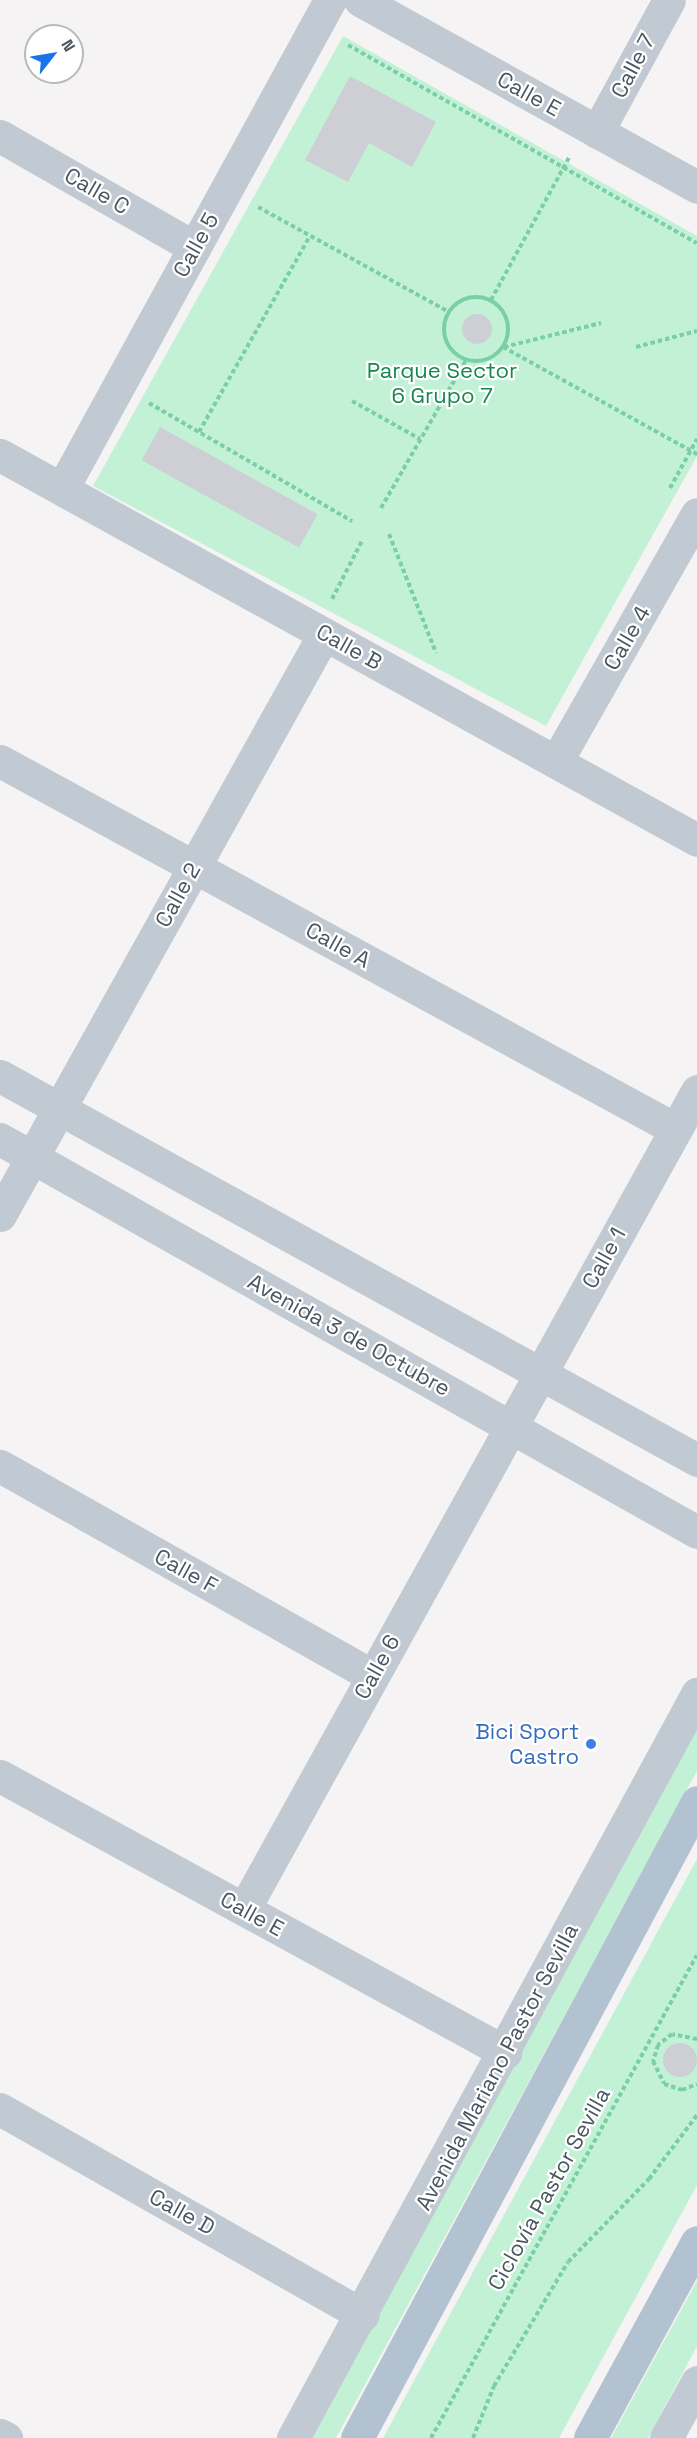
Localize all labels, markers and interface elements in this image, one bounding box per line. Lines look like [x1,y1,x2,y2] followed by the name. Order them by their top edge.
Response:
[24,24,84,84] north arrow
[605,30,661,102] street label: Calle 7
[56,35,80,56] text: N
[493,66,565,122] street label: Calle E
[60,162,134,220] street label: Calle C
[168,208,224,282] street label: Calle 5
[367,357,517,408] park label: Parque Sector 6 Grupo 7
[598,601,656,675] street label: Calle 4
[312,618,386,676] street label: Calle B
[150,858,206,932] street label: Calle 2
[301,916,375,974] street label: Calle A
[577,1223,631,1293] street label: Calle 1
[243,1268,455,1402] street label: Avenida 3 de Octubre
[150,1543,222,1599] street label: Calle F
[349,1630,405,1704] street label: Calle 6
[475,1718,579,1770] place label: Bici Sport Castro
[584,1737,598,1751] marker: Bici Sport Castro
[216,1886,288,1942] street label: Calle E
[410,1919,584,2215] street label: Avenida Mariano Pastor Sevilla
[482,2083,616,2295] street label: Ciclovía Pastor Sevilla
[145,2183,219,2241] street label: Calle D

